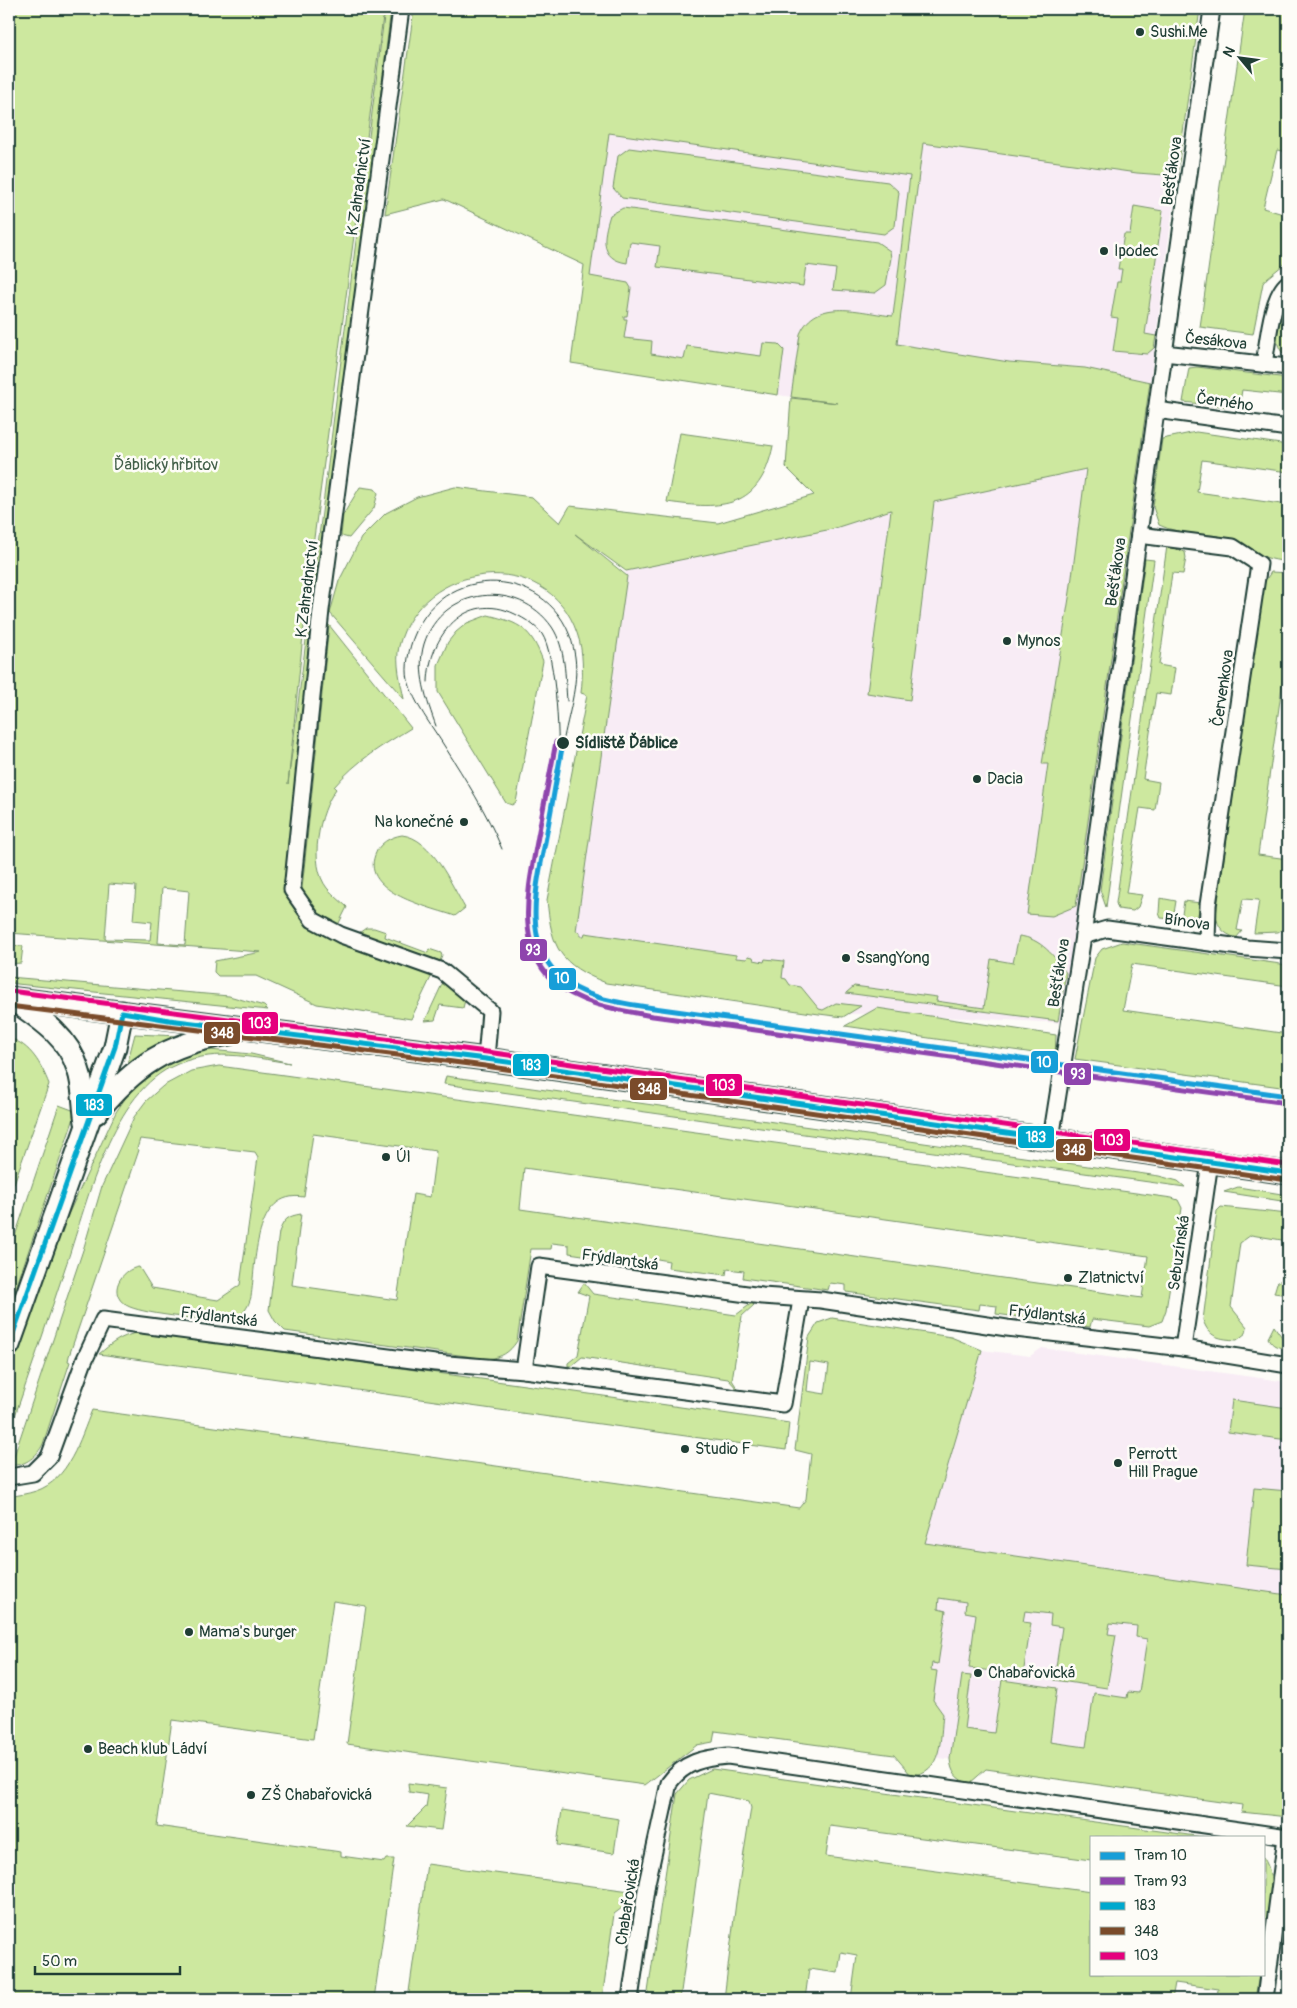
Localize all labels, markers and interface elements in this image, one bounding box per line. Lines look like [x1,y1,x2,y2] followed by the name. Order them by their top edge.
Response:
[1150,22,1207,42] place label: Sushi.Me
[1134,26,1146,38] marker: Sushi.Me
[1214,32,1264,82] north arrow
[1219,44,1239,60] text: N
[1157,135,1187,207] street label: Bešťákova
[342,137,376,237] street label: K Zahradnictví
[1114,241,1159,261] place label: Ipodec
[1098,245,1110,257] marker: Ipodec
[1184,328,1248,354] street label: Česákova
[1195,388,1255,416] street label: Černého
[114,454,218,475] park label: Ďáblický hřbitov
[1101,536,1131,608] street label: Bešťákova
[291,539,323,639] street label: K Zahradnictví
[1017,631,1060,651] place label: Mynos
[1001,635,1013,647] marker: Mynos
[1208,648,1238,728] street label: Červenkova
[575,732,679,753] place label: Sídliště Ďáblice
[555,735,571,751] marker: Sídliště Ďáblice
[987,769,1023,789] place label: Dacia
[971,773,983,785] marker: Dacia
[374,812,454,832] place label: Na konečné
[458,816,470,828] marker: Na konečné
[1163,909,1211,935] street label: Bínova
[1044,937,1074,1009] street label: Bešťákova
[519,938,548,962] line badge: 93
[525,942,541,959] text: 93
[856,948,930,968] place label: SsangYong
[840,952,852,964] marker: SsangYong
[548,967,577,991] line badge: 10
[554,970,570,987] text: 10
[241,1011,279,1035] line badge: 103
[249,1015,272,1032] text: 103
[203,1021,241,1045] line badge: 348
[211,1025,234,1042] text: 348
[1030,1050,1059,1074] line badge: 10
[512,1053,550,1077] line badge: 183
[1036,1054,1052,1071] text: 10
[521,1057,541,1074] text: 183
[1063,1062,1092,1086] line badge: 93
[1070,1066,1086,1083] text: 93
[705,1073,743,1097] line badge: 103
[629,1077,668,1101] line badge: 348
[713,1077,736,1094] text: 103
[638,1081,661,1098] text: 348
[75,1093,113,1117] line badge: 183
[84,1097,104,1114] text: 183
[1017,1125,1055,1149] line badge: 183
[1093,1128,1131,1152] line badge: 103
[1026,1129,1046,1146] text: 183
[1101,1132,1124,1149] text: 103
[1055,1138,1093,1162] line badge: 348
[1063,1142,1086,1159] text: 348
[396,1147,410,1167] place label: Úl
[380,1151,392,1163] marker: Úl
[1164,1214,1194,1292] street label: Sebuzínská
[580,1245,660,1275] street label: Frýdlantská
[1078,1268,1144,1288] place label: Zlatnictví
[1062,1272,1074,1284] marker: Zlatnictví
[1007,1300,1087,1330] street label: Frýdlantská
[179,1302,259,1332] street label: Frýdlantská
[695,1439,752,1459] place label: Studio F
[679,1443,691,1455] marker: Studio F
[1128,1444,1198,1482] place label: Perrott Hill Prague
[1112,1457,1124,1469] marker: Perrott Hill Prague
[199,1622,297,1642] place label: Mama's burger
[183,1626,195,1638] marker: Mama's burger
[988,1663,1075,1683] place label: Chabařovická
[972,1667,984,1679] marker: Chabařovická
[98,1739,207,1759] place label: Beach klub Ládví
[82,1743,94,1755] marker: Beach klub Ládví
[261,1784,372,1805] place label: ZŠ Chabařovická
[245,1789,257,1801] marker: ZŠ Chabařovická
[1090,1836,1264,1976] legend
[1134,1846,1187,1865] text: Tram 10
[611,1857,645,1947] street label: Chabařovická
[1134,1872,1187,1891] text: Tram 93
[1134,1896,1156,1915] text: 183
[1134,1922,1159,1941] text: 348
[35,1943,180,1975] scale bar
[1134,1946,1158,1965] text: 103
[42,1952,77,1971] text: 50 m

